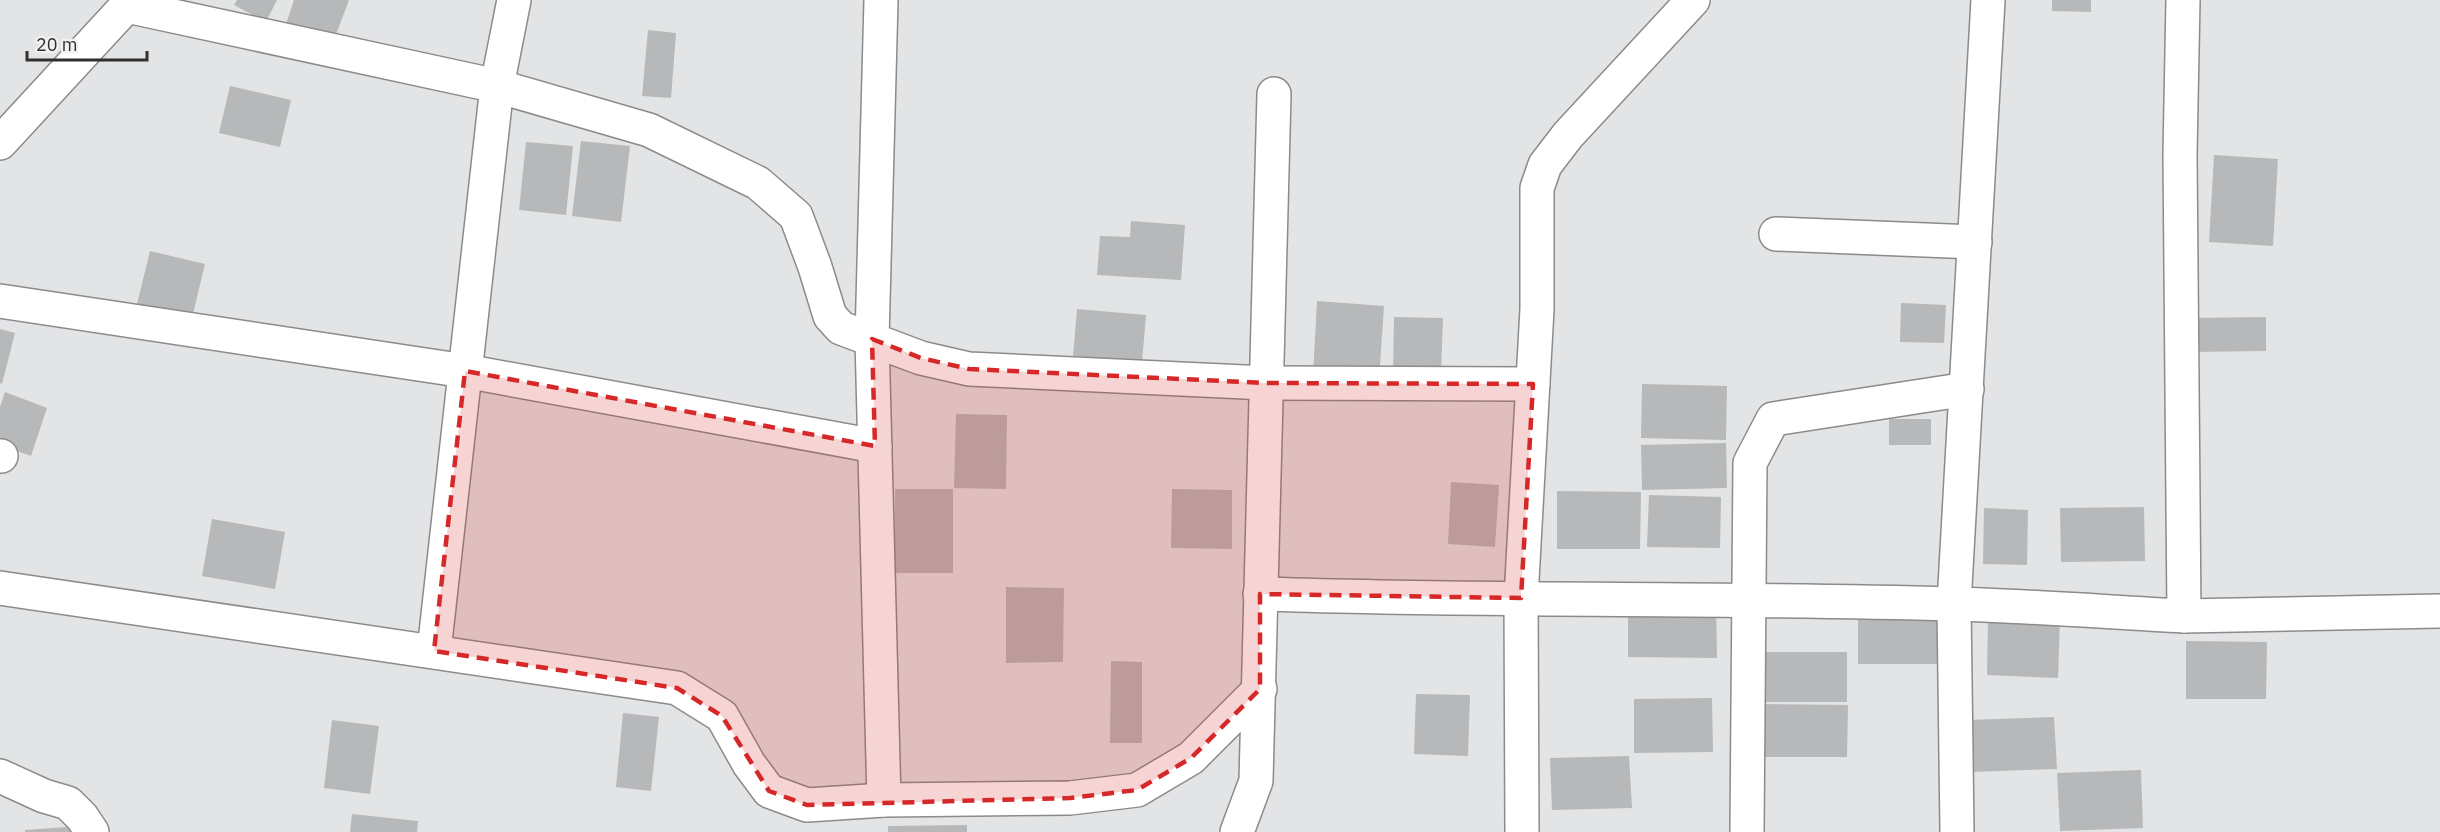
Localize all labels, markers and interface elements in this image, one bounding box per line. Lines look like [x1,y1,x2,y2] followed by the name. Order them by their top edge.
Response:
[27,24,147,62] scale bar
[36,33,78,56] text: 20 m

